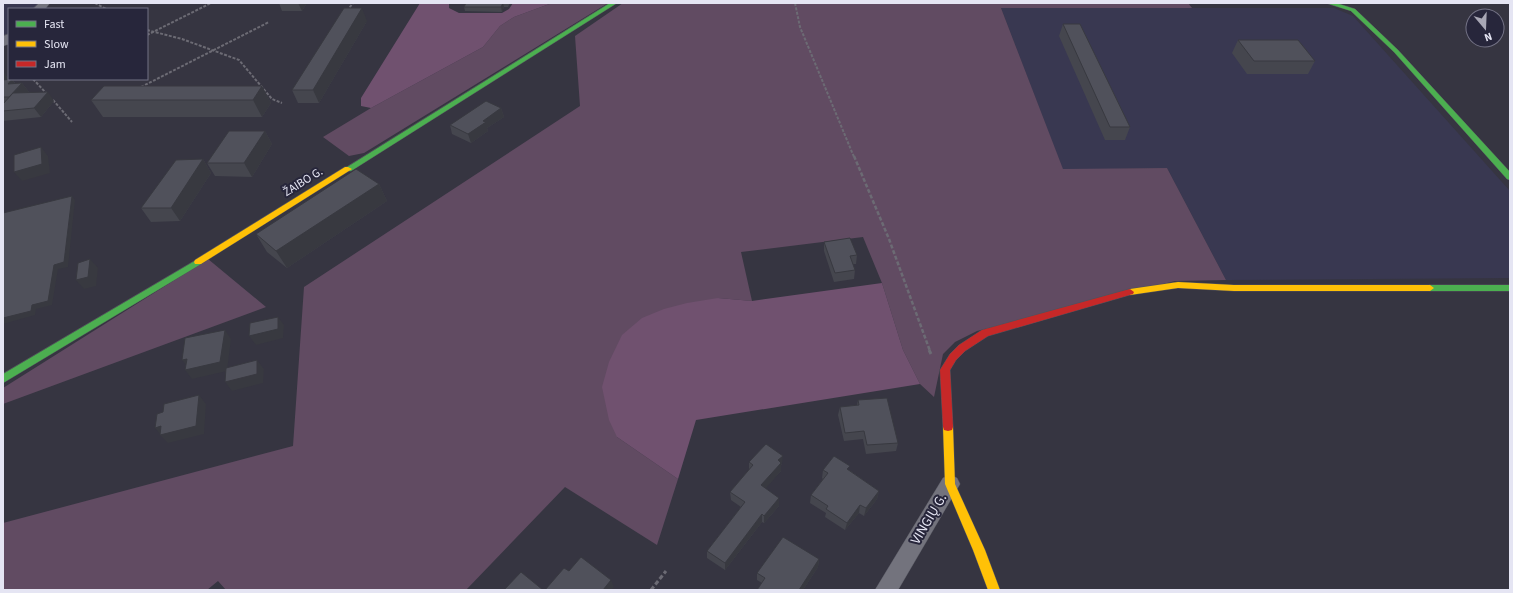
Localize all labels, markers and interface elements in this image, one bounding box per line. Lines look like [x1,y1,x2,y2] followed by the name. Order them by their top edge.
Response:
[8,8,148,80] legend
[1465,8,1505,48] north arrow
[44,16,64,33] text: Fast
[1482,29,1494,45] text: N
[44,36,69,53] text: Slow
[44,56,66,73] text: Jam
[280,163,326,201] street label: ŽAIBO G.
[906,490,952,548] street label: VINGIŲ G.

